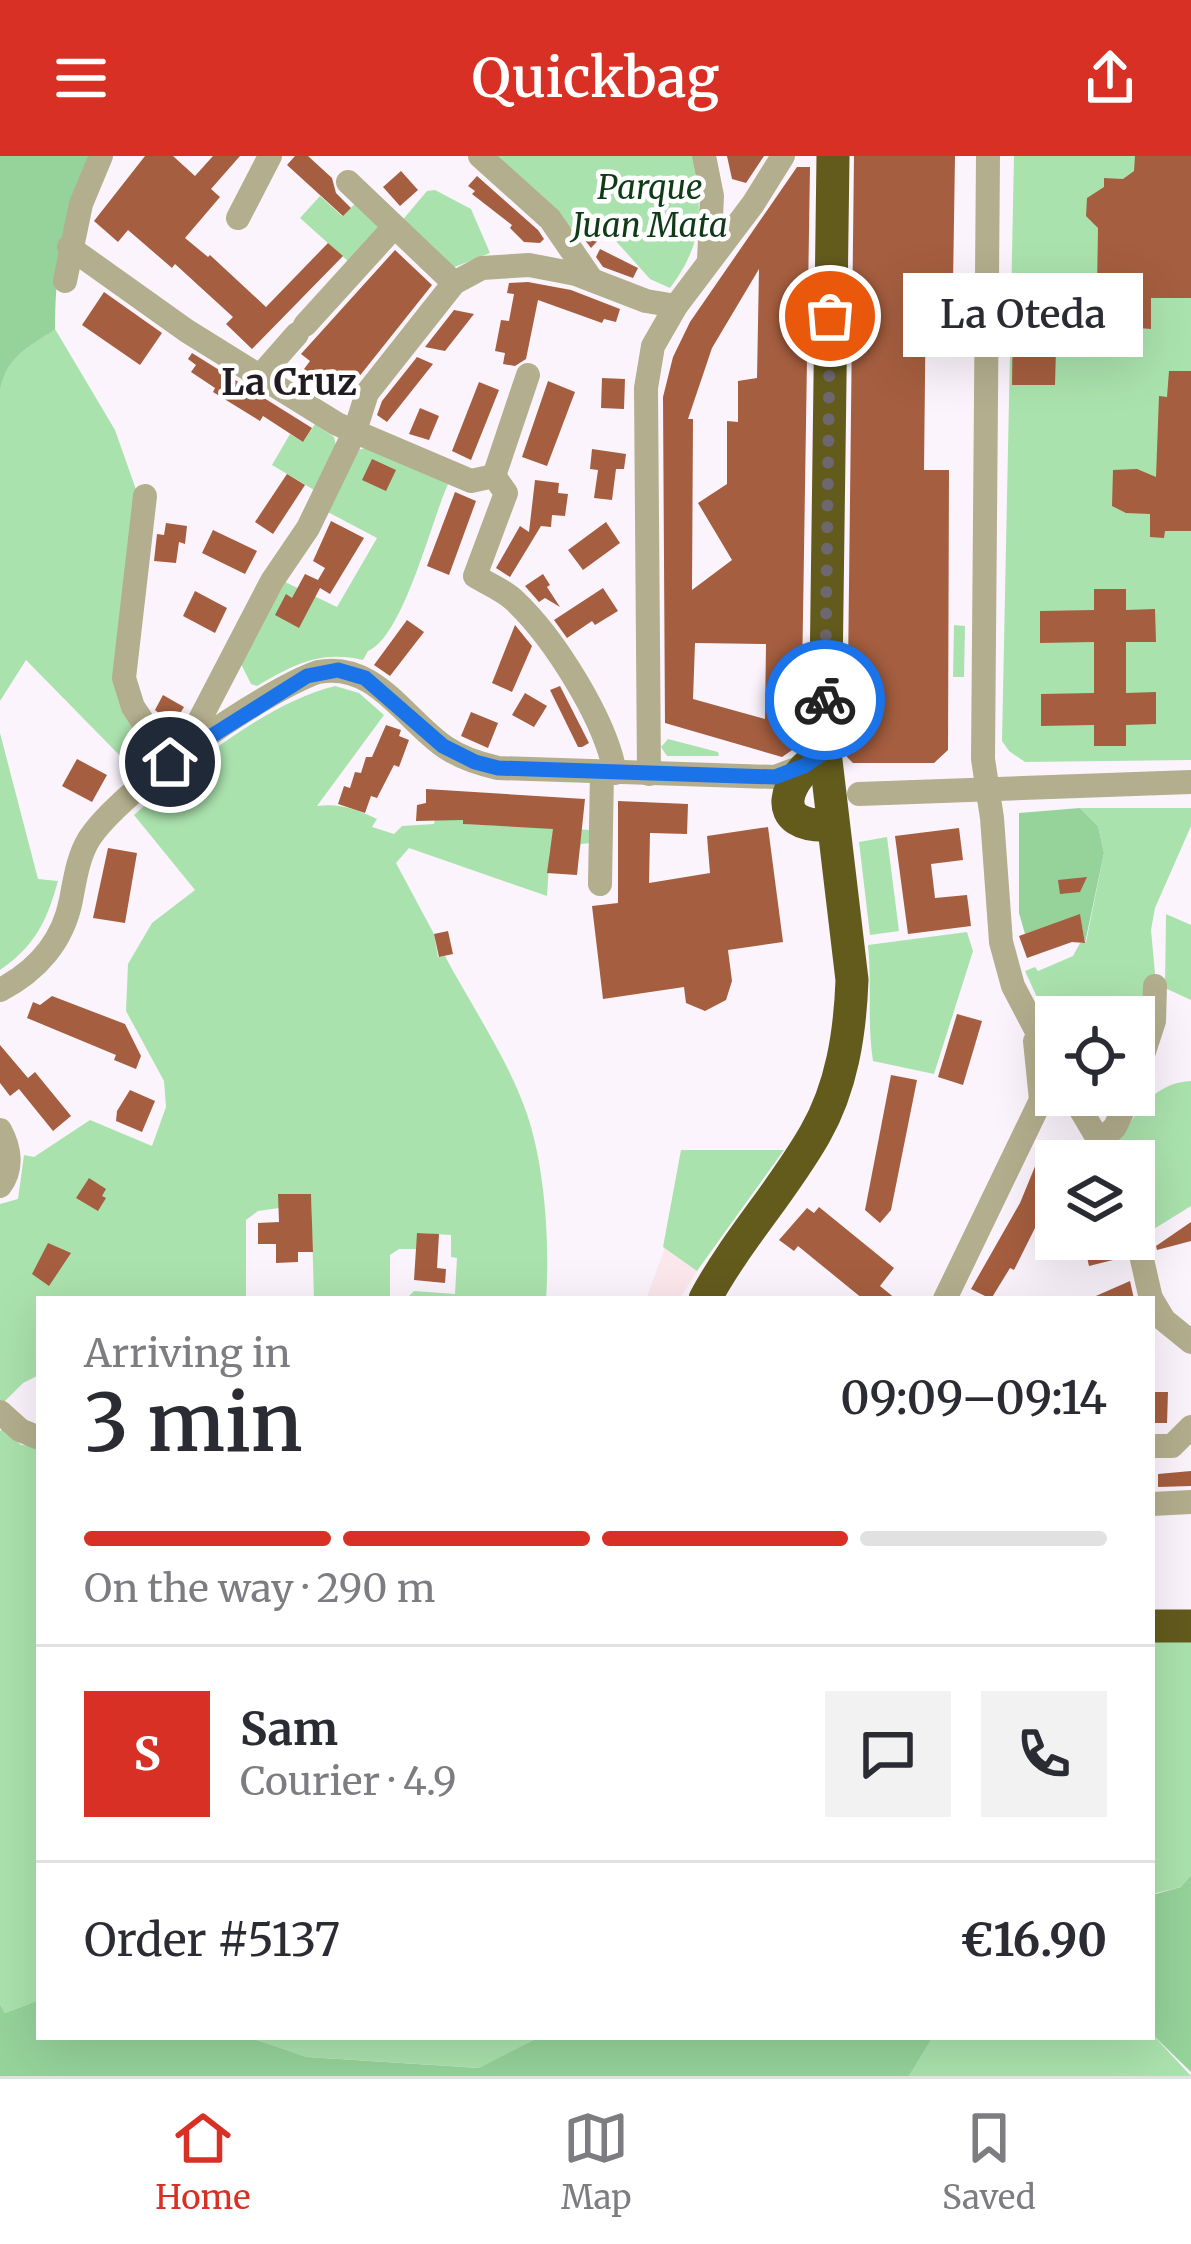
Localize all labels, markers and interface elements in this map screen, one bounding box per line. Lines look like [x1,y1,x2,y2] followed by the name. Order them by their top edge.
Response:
[472,44,719,112] text: Quickbag
[48,45,114,111] icon: menu
[1077,45,1143,111] icon: share
[569,167,728,246] park label: Parque Juan Mata
[779,265,881,367] pin
[902,274,1142,358] callout: La Oteda
[797,283,863,349] icon: bag
[940,290,1106,339] text: La Oteda
[221,360,357,405] district label: La Cruz
[765,640,885,760] courier
[792,667,858,733] icon: bike
[119,711,221,813] pin
[137,729,203,795] icon: home
[1035,996,1155,1260] map controls
[1035,996,1155,1116] button: locate
[1035,1140,1155,1260] button: layers
[84,1329,291,1378] text: Arriving in
[840,1370,1107,1426] text: 09:09–09:14
[84,1374,303,1472] text: 3 min
[84,1564,436,1613] text: On the way · 290 m
[825,1691,951,1817] button: chat
[981,1691,1107,1817] button: phone
[240,1701,338,1757] text: Sam
[133,1726,161,1782] text: S
[240,1757,457,1806] text: Courier · 4.9
[84,1912,340,1968] text: Order #5137
[960,1912,1107,1968] text: €16.90
[155,2105,250,2218] tab: Home
[561,2105,631,2218] tab: Map
[942,2105,1036,2218] tab: Saved

